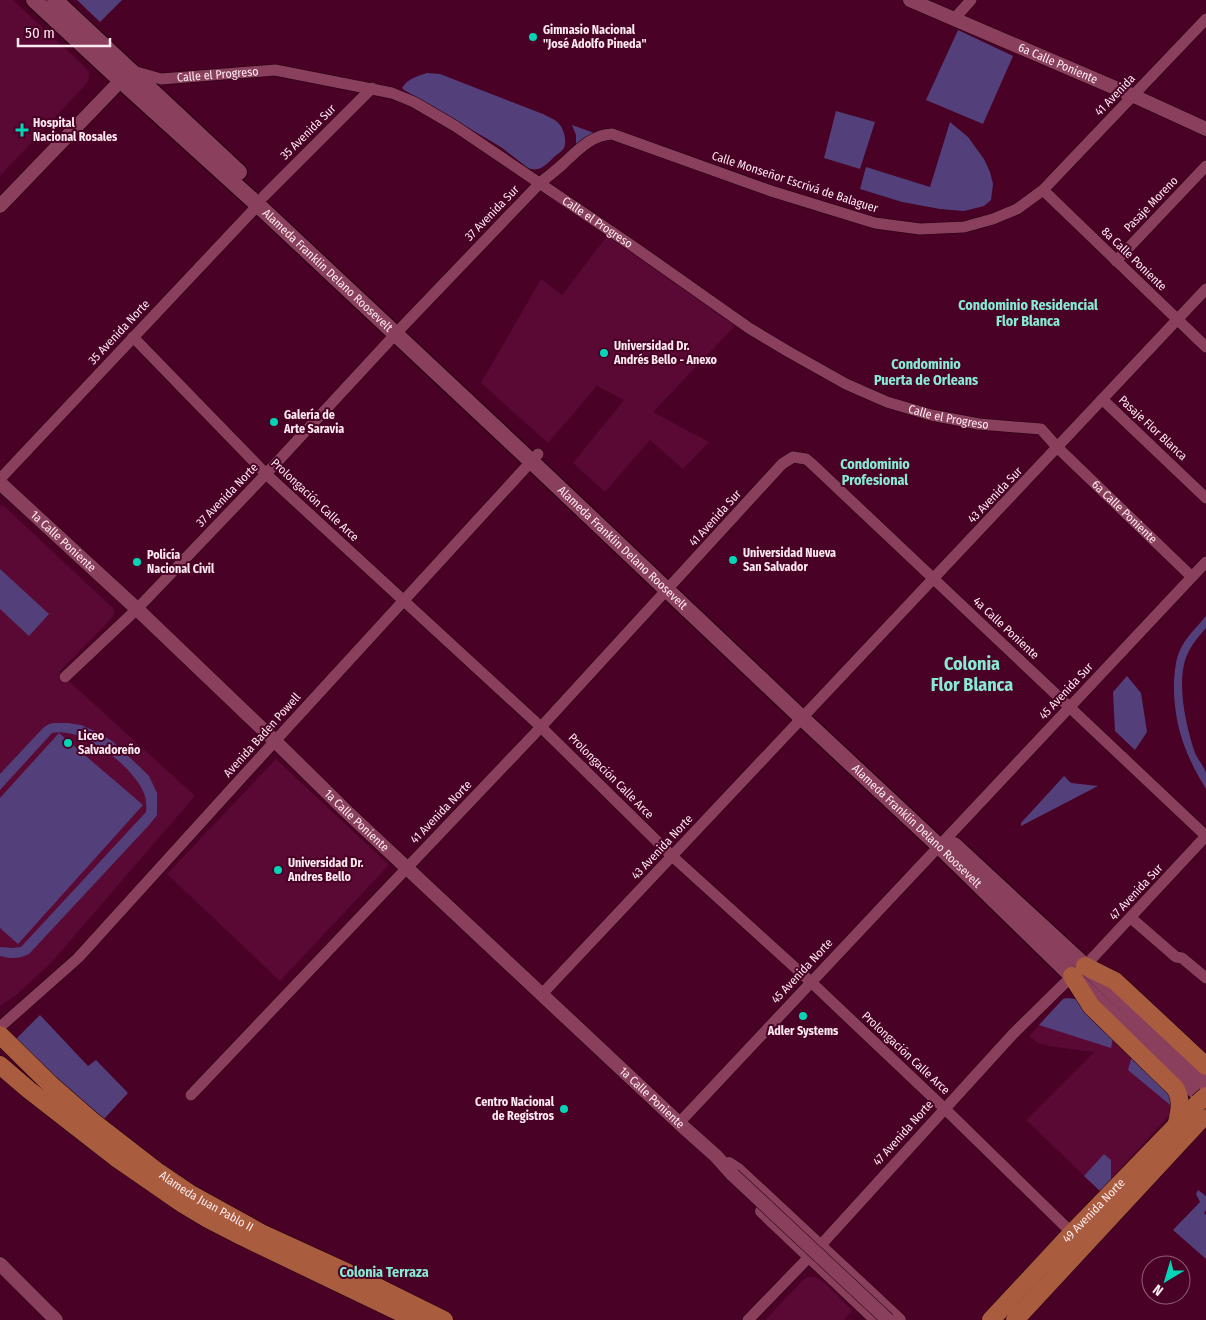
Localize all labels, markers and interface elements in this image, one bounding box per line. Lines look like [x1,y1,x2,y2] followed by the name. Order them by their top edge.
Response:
[18,15,110,47] scale bar
[543,23,647,51] place label: Gimnasio Nacional "José Adolfo Pineda"
[25,24,55,42] text: 50 m
[527,31,539,43] marker: Gimnasio Nacional "José Adolfo Pineda"
[1016,40,1100,87] street label: 6a Calle Poniente
[176,64,259,85] street label: Calle el Progreso
[1092,71,1138,119] street label: 41 Avenida
[278,101,339,162] street label: 35 Avenida Sur
[33,116,118,144] place label: Hospital Nacional Rosales
[15,123,29,137] marker: Hospital Nacional Rosales
[710,148,881,216] street label: Calle Monseñor Escrivá de Balaguer
[1121,173,1181,235] street label: Pasaje Moreno
[462,182,522,244] street label: 37 Avenida Sur
[560,194,635,251] street label: Calle el Progreso
[260,206,396,335] street label: Alameda Franklin Delano Roosevelt
[1099,224,1169,294] street label: 8a Calle Poniente
[86,297,153,367] street label: 35 Avenida Norte
[958,297,1098,330] district label: Condominio Residencial Flor Blanca
[613,339,718,367] place label: Universidad Dr. Andrés Bello - Anexo
[598,347,610,359] marker: Universidad Dr. Andrés Bello - Anexo
[874,356,978,389] district label: Condominio Puerta de Orleans
[1116,393,1190,463] street label: Pasaje Flor Blanca
[907,402,989,432] street label: Calle el Progreso
[283,408,344,436] place label: Galería de Arte Saravia
[268,416,280,428] marker: Galería de Arte Saravia
[268,456,362,544] street label: Prolongación Calle Arce
[840,456,910,489] district label: Condominio Profesional
[193,460,261,530] street label: 37 Avenida Norte
[965,464,1026,526] street label: 43 Avenida Sur
[1089,477,1160,546] street label: 6a Calle Poniente
[555,483,690,612] street label: Alameda Franklin Delano Roosevelt
[686,486,745,549] street label: 41 Avenida Sur
[28,508,99,575] street label: 1a Calle Poniente
[743,546,836,574] place label: Universidad Nueva San Salvador
[147,548,215,576] place label: Policía Nacional Civil
[727,554,739,566] marker: Universidad Nueva San Salvador
[131,556,143,568] marker: Policía Nacional Civil
[970,594,1042,662] street label: 4a Calle Poniente
[931,653,1013,696] district label: Colonia Flor Blanca
[1036,659,1096,722] street label: 45 Avenida Sur
[221,690,303,780] street label: Avenida Baden Powell
[78,729,141,757] place label: Liceo Salvadoreño
[566,731,657,822] street label: Prolongación Calle Arce
[62,737,74,749] marker: Liceo Salvadoreño
[849,761,985,891] street label: Alameda Franklin Delano Roosevelt
[407,778,475,846] street label: 41 Avenida Norte
[321,787,392,854] street label: 1a Calle Poniente
[628,812,696,882] street label: 43 Avenida Norte
[287,856,364,884] place label: Universidad Dr. Andres Bello
[1106,860,1166,923] street label: 47 Avenida Sur
[272,864,284,876] marker: Universidad Dr. Andres Bello
[768,936,836,1006] street label: 45 Avenida Norte
[859,1009,953,1097] street label: Prolongación Calle Arce
[797,1010,809,1022] marker: Adler Systems
[767,1024,839,1038] place label: Adler Systems
[617,1064,687,1131] street label: 1a Calle Poniente
[475,1095,555,1123] place label: Centro Nacional de Registros
[870,1098,936,1168] street label: 47 Avenida Norte
[558,1103,570,1115] marker: Centro Nacional de Registros
[157,1168,256,1234] street label: Alameda Juan Pablo II
[1060,1176,1128,1246] street label: 49 Avenida Norte
[1141,1255,1191,1305] north arrow
[339,1264,429,1281] district label: Colonia Terraza
[1150,1281,1167,1299] text: N

